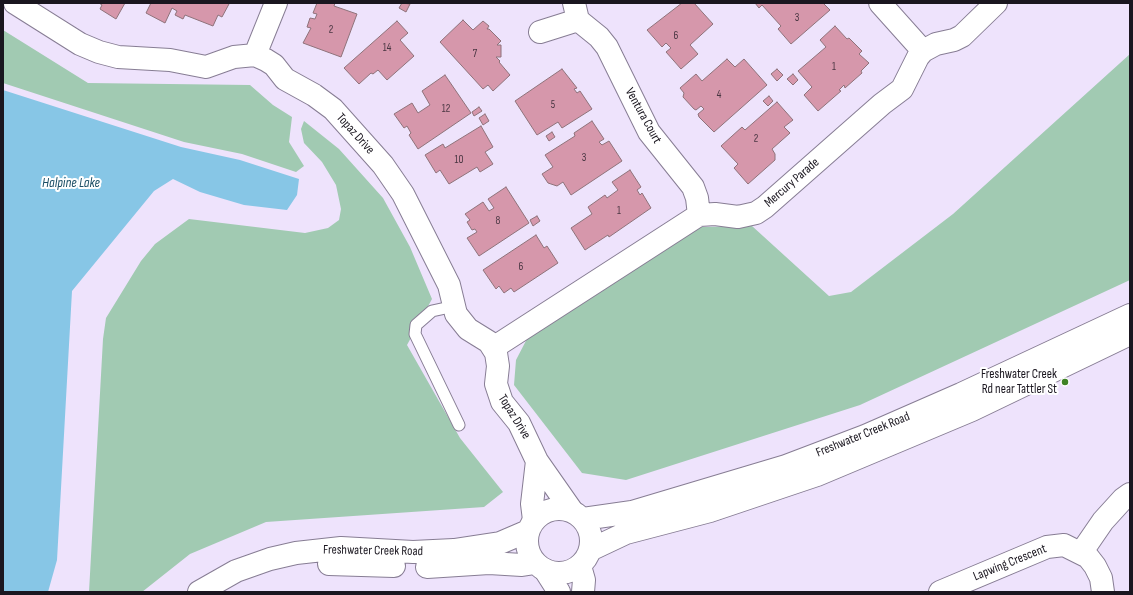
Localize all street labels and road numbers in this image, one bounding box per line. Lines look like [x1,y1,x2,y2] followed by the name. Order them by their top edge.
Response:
[621,85,665,147] street label: Ventura Court
[333,110,377,158] street label: Topaz Drive
[761,155,823,211] street label: Mercury Parade
[494,392,534,442] street label: Topaz Drive
[814,409,912,461] street label: Freshwater Creek Road
[971,541,1049,585] street label: Lapwing Crescent
[323,542,423,560] street label: Freshwater Creek Road

